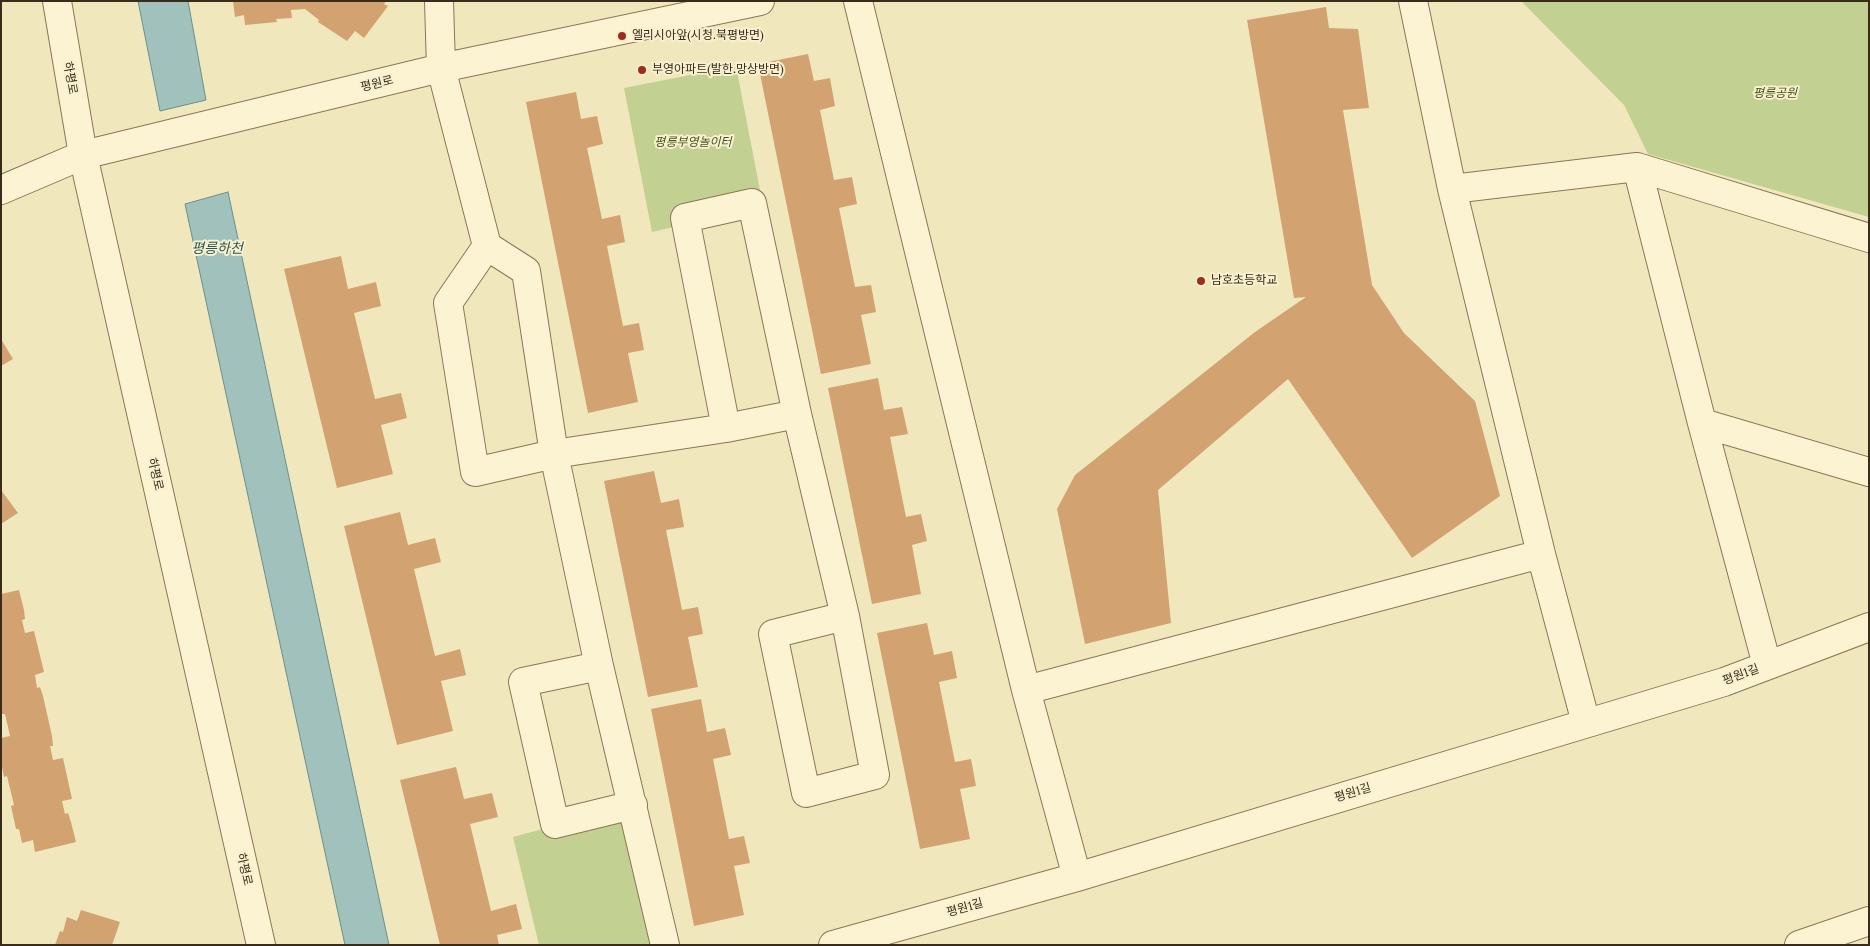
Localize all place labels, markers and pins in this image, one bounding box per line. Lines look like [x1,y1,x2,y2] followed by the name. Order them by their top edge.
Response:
[632,29,764,43] place label: 엘리시아앞(시청.북평방면)
[616,30,628,42] marker: 엘리시아앞(시청.북평방면)
[652,63,784,77] place label: 부영아파트(발한.망상방면)
[636,64,648,76] marker: 부영아파트(발한.망상방면)
[1211,274,1277,288] place label: 남호초등학교
[1195,275,1207,287] marker: 남호초등학교

